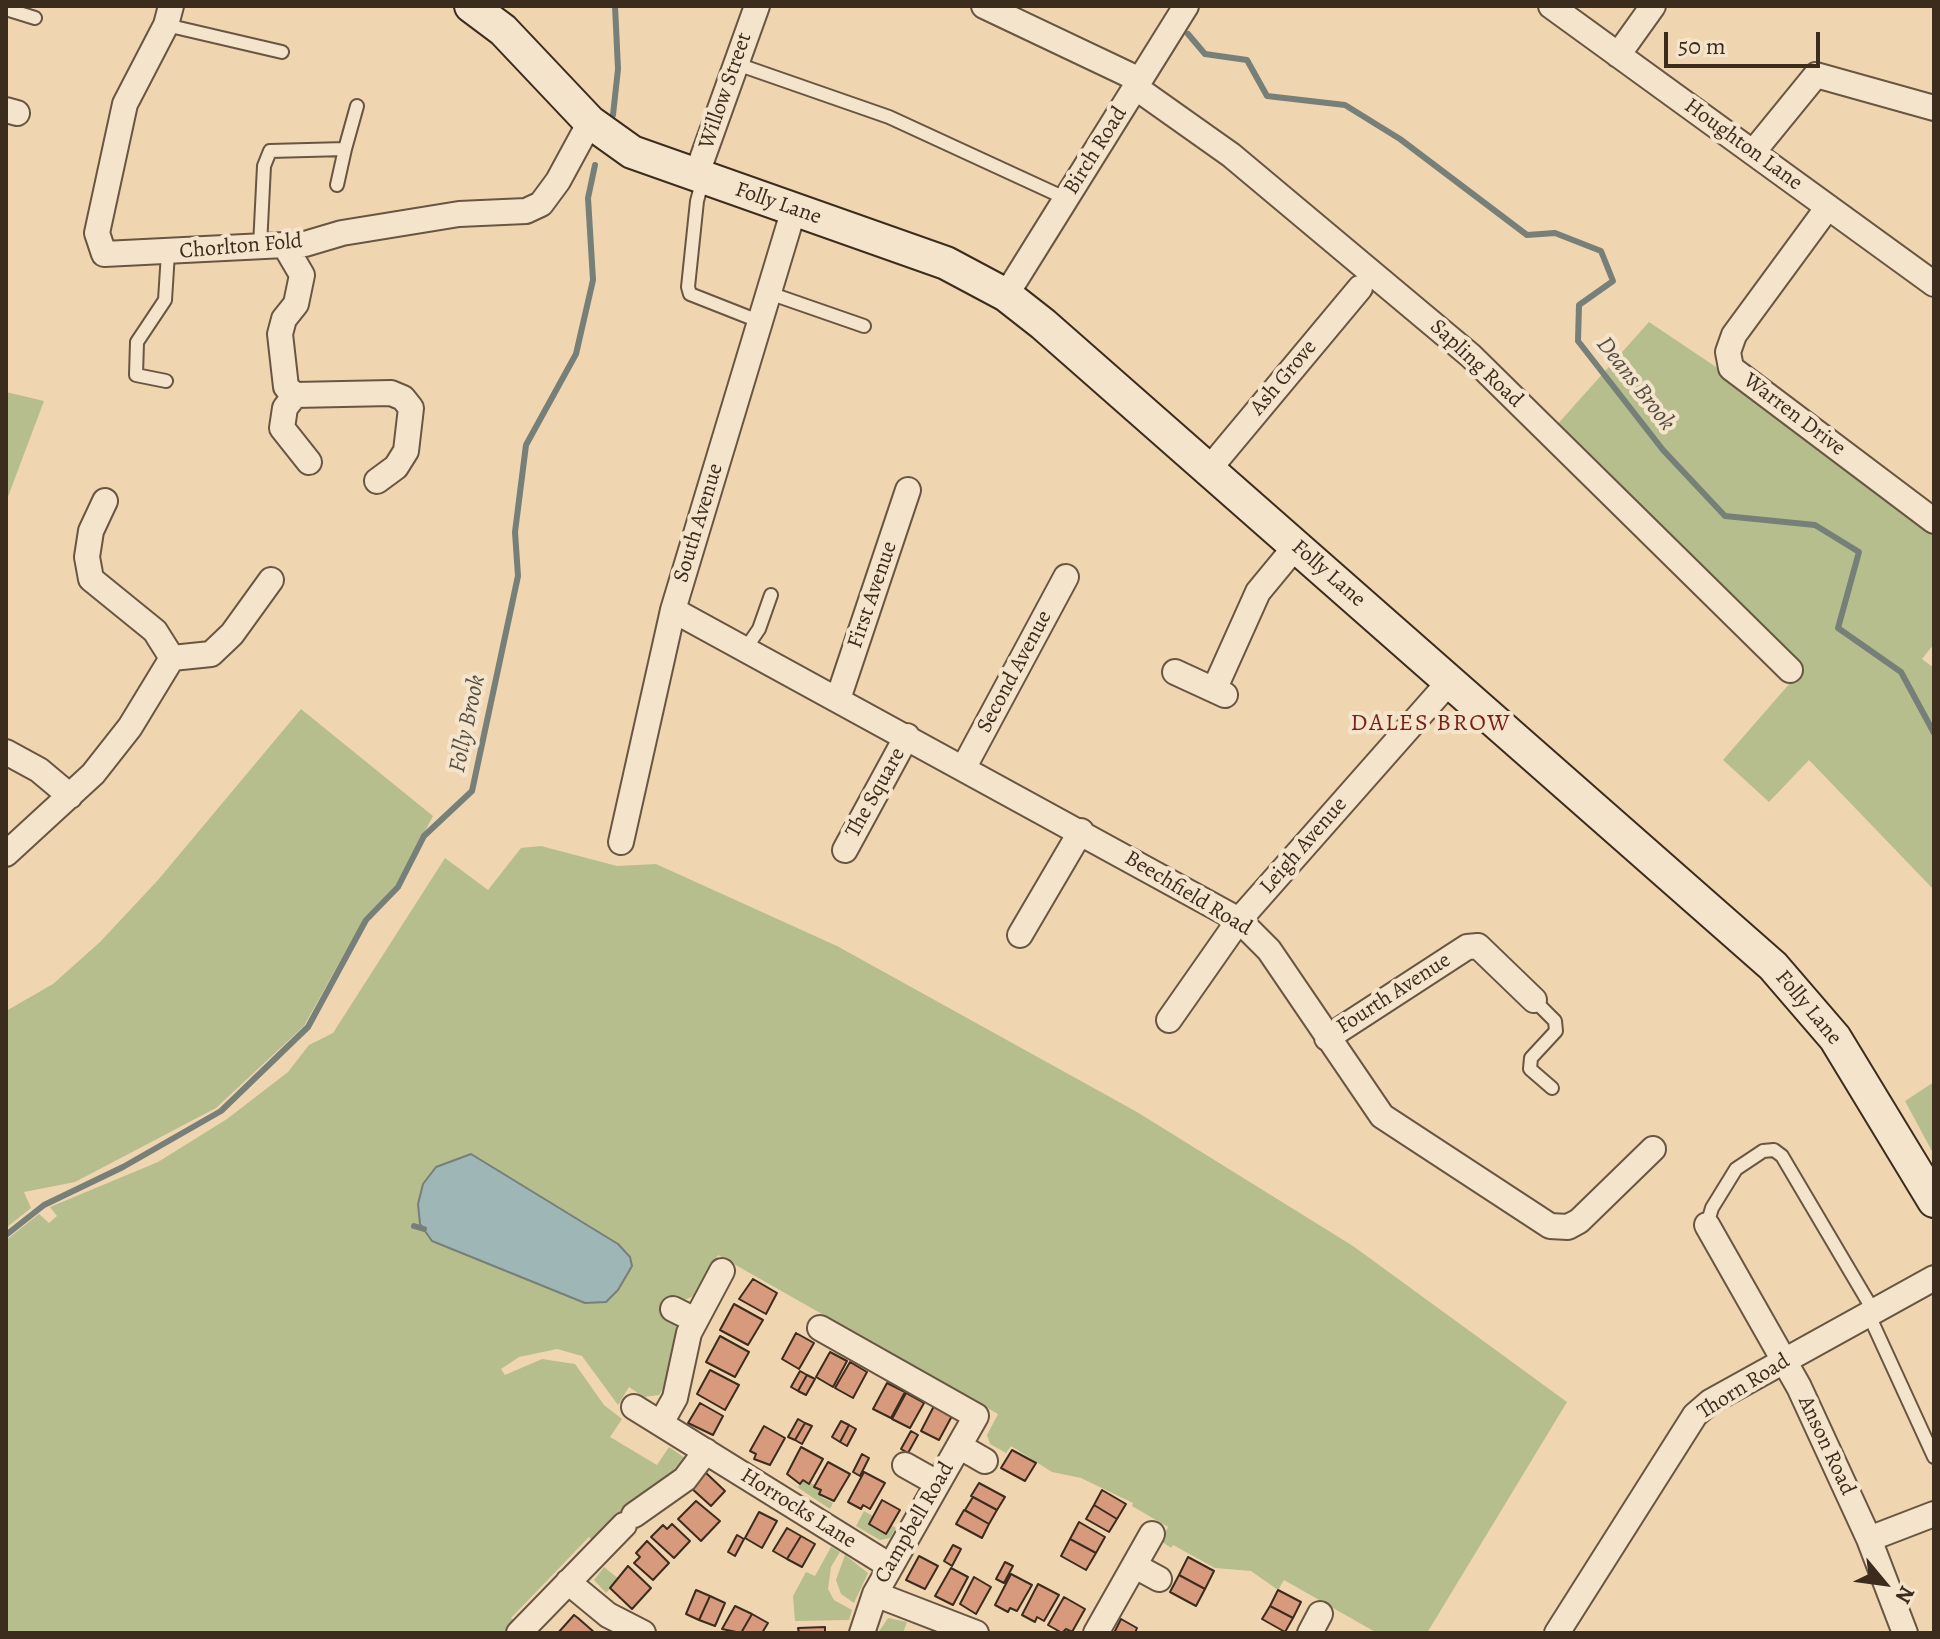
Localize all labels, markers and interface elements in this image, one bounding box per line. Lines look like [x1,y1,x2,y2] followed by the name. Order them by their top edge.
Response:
[1668,16,1824,66] scale bar
[694,29,758,153] street label: Willow Street
[1678,30,1726,62] text: 50 m
[1679,93,1807,197] street label: Houghton Lane
[1059,102,1133,200] street label: Birch Road
[731,177,825,231] street label: Folly Lane
[178,228,304,266] street label: Chorlton Fold
[1424,314,1528,414] street label: Sapling Road
[1589,331,1681,437] water label: Deans Brook
[1245,335,1323,421] street label: Ash Grove
[1738,368,1850,462] street label: Warren Drive
[668,460,730,586] street label: South Avenue
[1286,535,1370,613] street label: Folly Lane
[842,538,904,652] street label: First Avenue
[972,606,1058,738] street label: Second Avenue
[444,673,492,775] water label: Folly Brook
[1351,710,1511,738] district label: DALES BROW
[841,743,911,843] street label: The Square
[1255,792,1353,900] street label: Leigh Avenue
[1120,846,1256,942] street label: Beechfield Road
[1332,947,1456,1041] street label: Fourth Avenue
[1769,965,1847,1051] street label: Folly Lane
[1693,1348,1795,1426] street label: Thorn Road
[1792,1392,1860,1500] street label: Anson Road
[870,1458,960,1588] street label: Campbell Road
[735,1463,861,1555] street label: Horrocks Lane
[1844,1543,1924,1623] north arrow
[1888,1580,1922,1609] text: N

